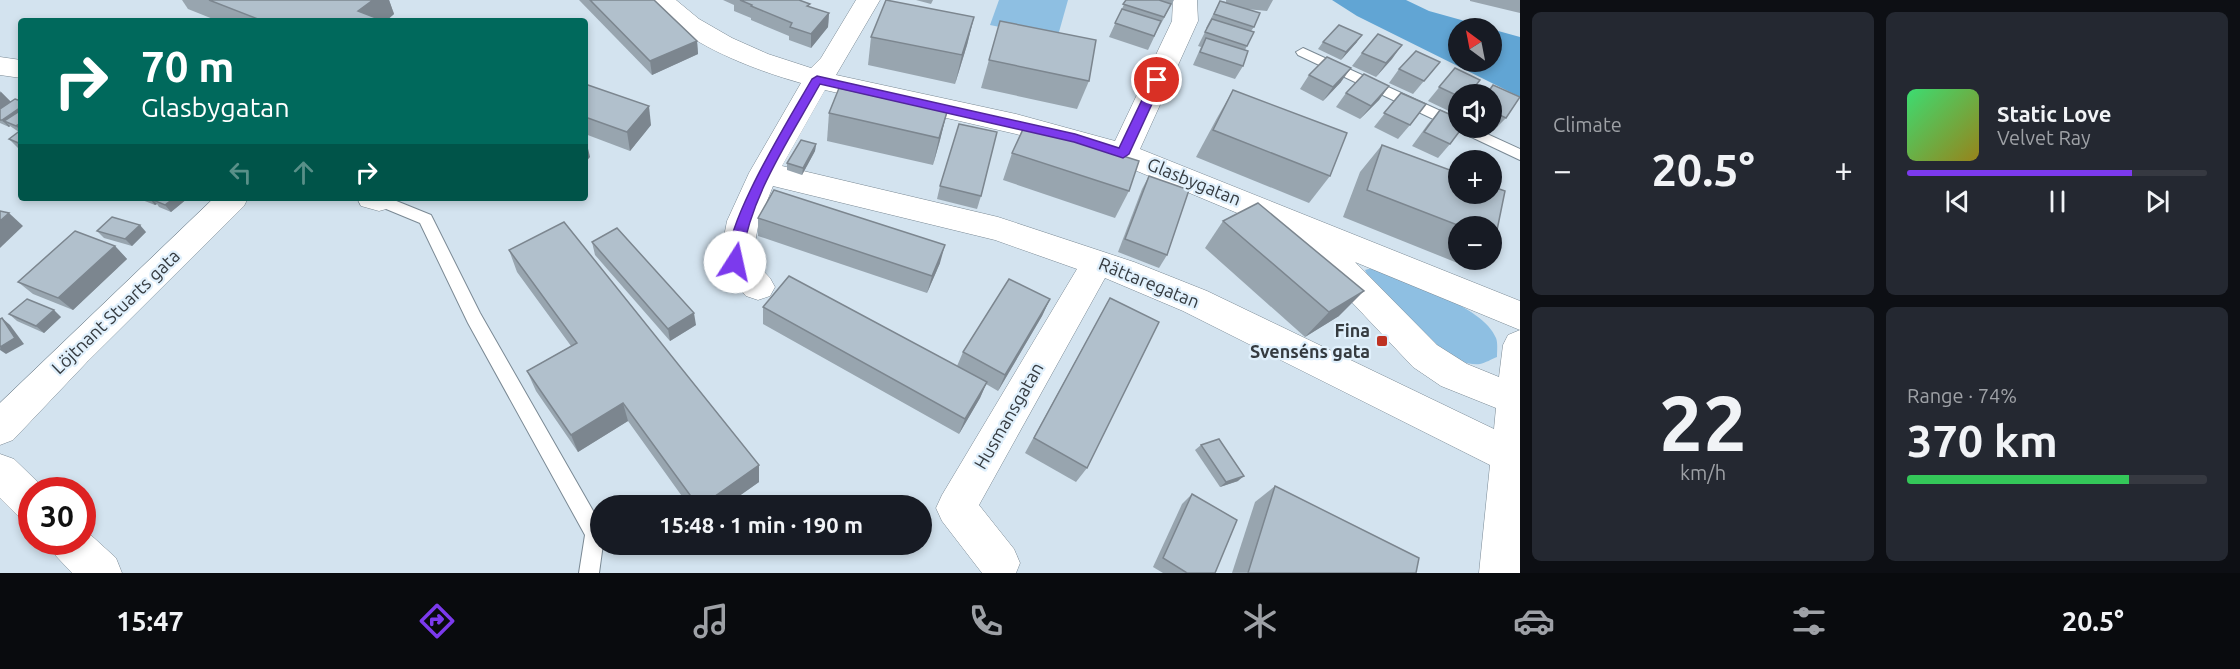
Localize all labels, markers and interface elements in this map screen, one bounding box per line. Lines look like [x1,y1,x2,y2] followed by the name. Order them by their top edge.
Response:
[1448,18,1502,72] north arrow
[1448,18,1502,270] map controls
[42,42,120,120] icon: right
[141,43,235,90] text: 70 m
[1131,54,1182,105] pin
[1140,63,1173,96] icon: arrive
[1448,84,1502,138] button: sound
[141,92,290,122] text: Glasbygatan
[1997,101,2112,126] text: Static Love
[1553,113,1622,136] text: Climate
[1997,126,2091,149] text: Velvet Ray
[1651,144,1755,195] text: 20.5°
[1448,150,1502,204] button: +
[1553,151,1572,188] text: −
[1834,151,1853,188] text: +
[1145,153,1244,209] street label: Glasbygatan
[224,156,257,189] icon: left
[287,156,320,189] icon: ahead
[350,156,383,189] icon: right
[1941,185,1974,218] icon: previous
[2041,185,2074,218] icon: pause
[2141,185,2174,218] icon: next
[1448,216,1502,270] button: −
[703,230,767,294] position arrow
[47,245,183,377] street label: Löjtnant Stuarts gata
[1096,253,1203,311] street label: Rättaregatan
[1250,320,1370,361] place label: Fina Svenséns gata
[1375,334,1389,348] marker: Fina Svenséns gata
[970,359,1047,472] street label: Husmansgatan
[1659,378,1747,466] text: 22
[1907,384,2017,407] text: Range · 74%
[1907,415,2058,466] text: 370 km
[1680,461,1726,484] text: km/h
[18,477,96,555] speed limit sign: 30
[659,512,863,537] text: 15:48 · 1 min · 190 m
[416,600,458,642] icon: directions
[690,600,732,642] icon: music
[965,600,1007,642] icon: phone
[1239,600,1281,642] icon: climate
[1513,600,1555,642] icon: car
[1788,600,1830,642] icon: filters
[116,606,184,636] text: 15:47
[2062,606,2124,636] text: 20.5°

